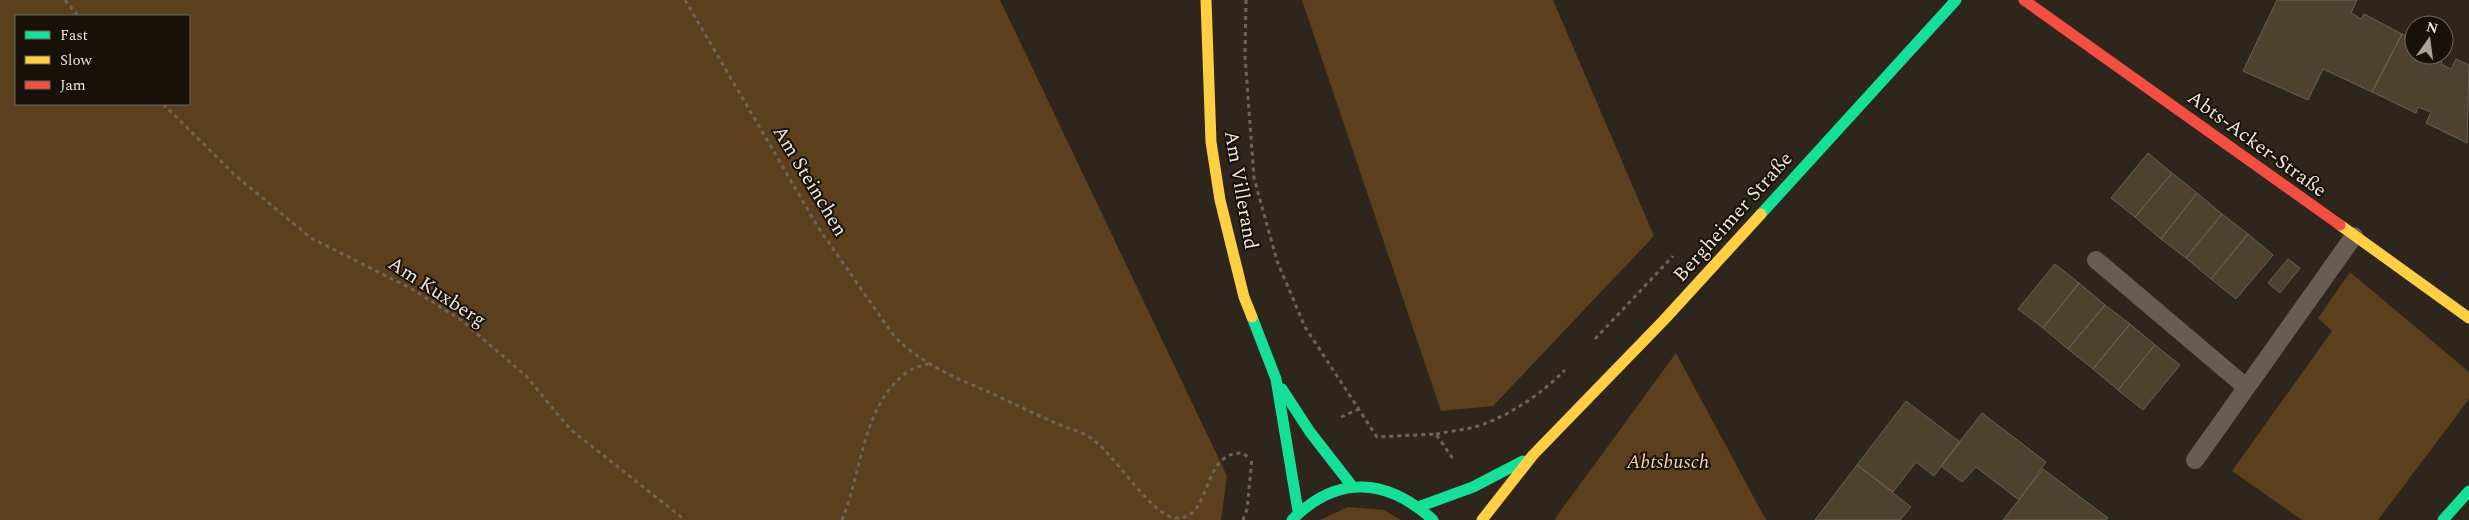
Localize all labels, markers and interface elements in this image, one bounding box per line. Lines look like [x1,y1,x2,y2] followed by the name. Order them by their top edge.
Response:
[15,15,190,105] legend
[2404,15,2454,65] north arrow
[2424,16,2440,39] text: N
[60,24,88,47] text: Fast
[60,49,92,72] text: Slow
[60,74,86,97] text: Jam
[2181,83,2333,205] street label: Abts-Acker-Straße
[765,120,855,242] street label: Am Steinchen
[1216,128,1266,252] street label: Am Villerand
[1666,145,1800,289] street label: Bergheimer Straße
[382,249,492,335] street label: Am Kuxberg
[1626,447,1709,477] park label: Abtsbusch

